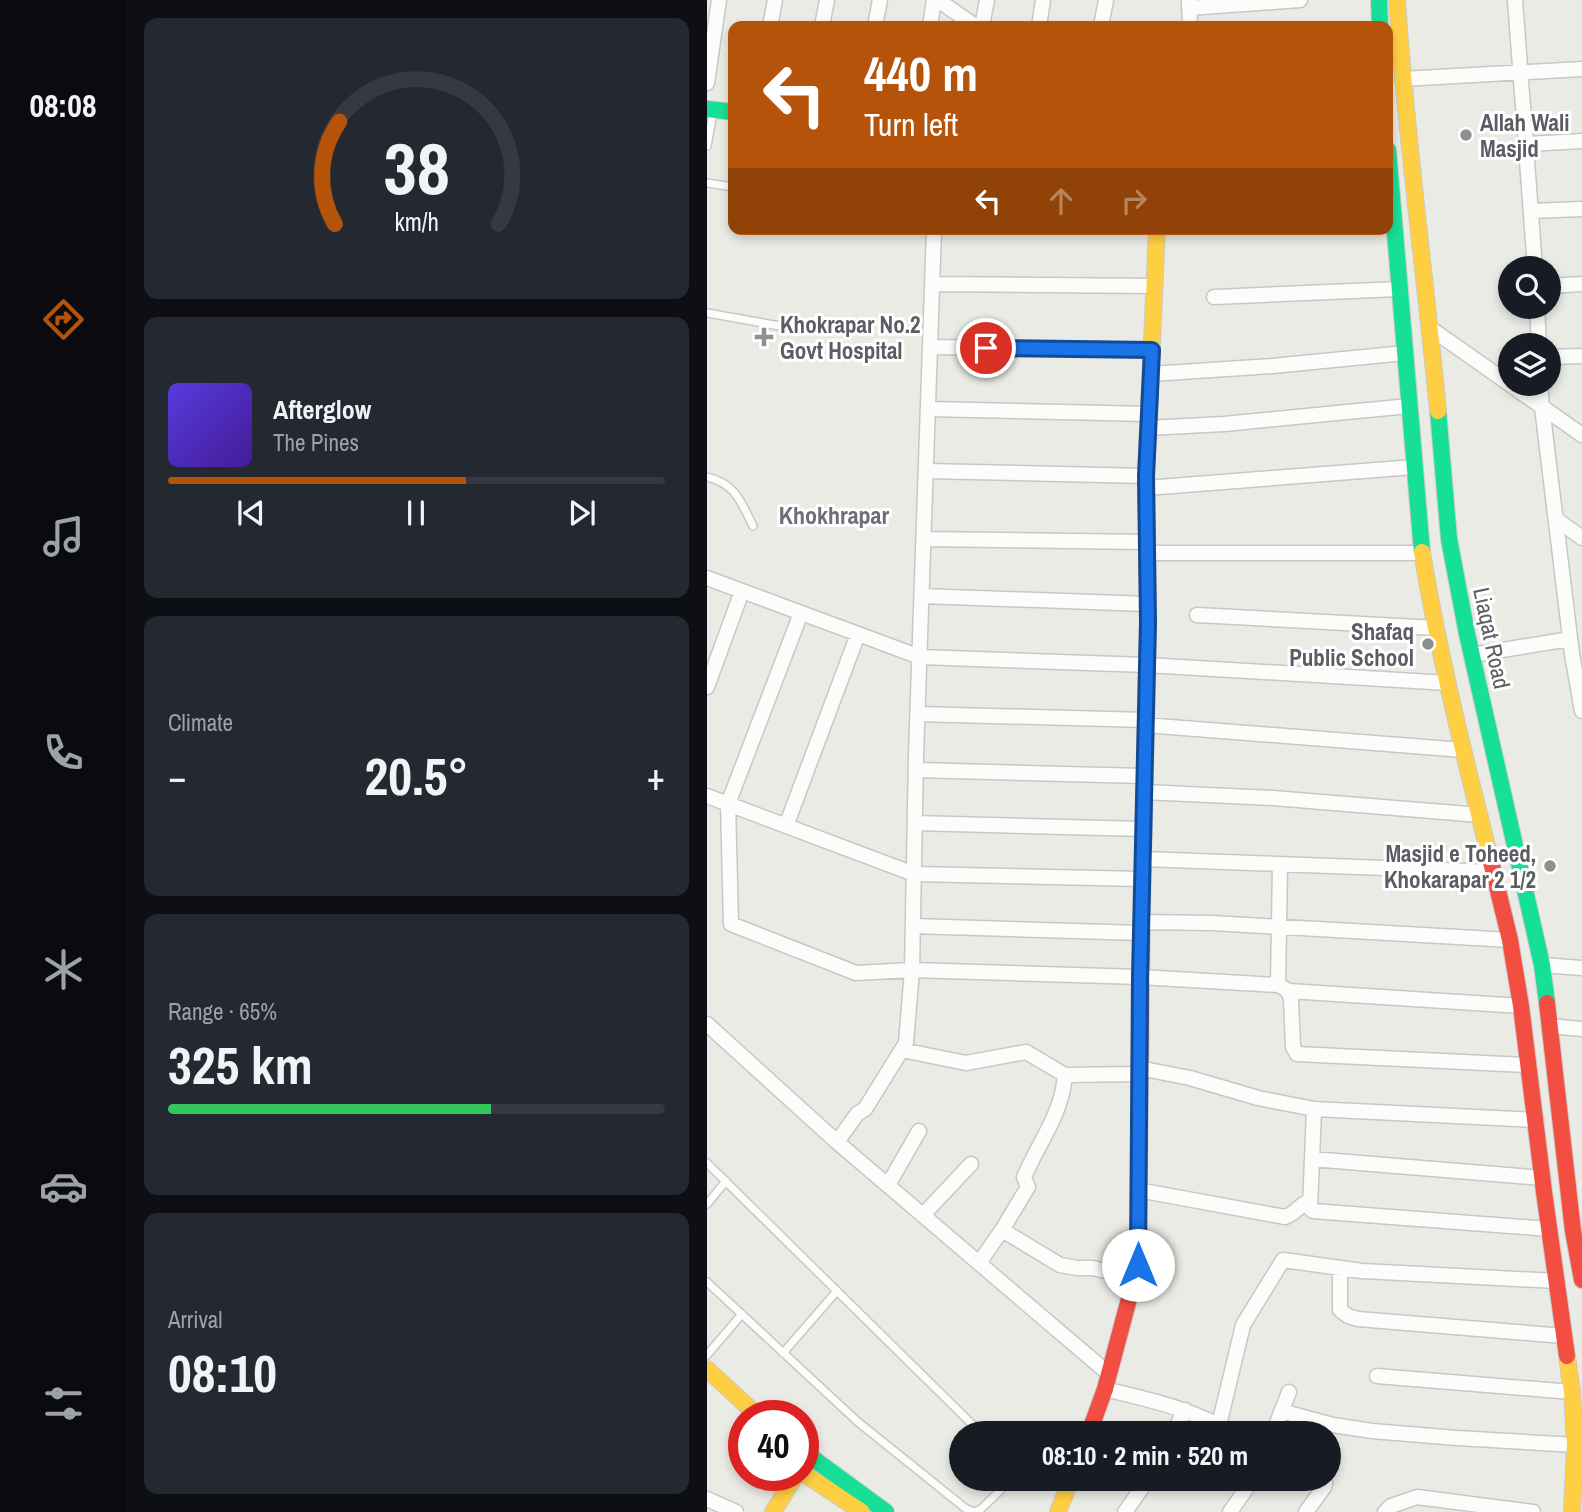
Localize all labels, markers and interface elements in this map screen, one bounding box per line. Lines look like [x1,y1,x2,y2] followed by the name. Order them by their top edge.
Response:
[864,40,978,106] text: 440 m
[749,49,840,140] icon: left
[29,84,97,127] text: 08:08
[864,103,958,146] text: Turn left
[1480,107,1569,164] place label: Allah Wali Masjid
[383,120,450,218] text: 38
[1458,127,1474,143] marker: Allah Wali Masjid
[969,182,1007,220] icon: left
[1042,182,1080,220] icon: ahead
[1115,182,1153,220] icon: right
[394,205,439,239] text: km/h
[1498,256,1561,396] map controls
[1498,256,1561,319] button: search
[39,295,88,344] icon: directions
[780,309,920,366] place label: Khokrapar No.2 Govt Hospital
[956,318,1016,378] pin
[754,327,774,347] marker: Khokrapar No.2 Govt Hospital
[967,329,1005,367] icon: arrive
[1498,333,1561,396] button: layers
[273,392,371,427] text: Afterglow
[273,427,359,458] text: The Pines
[232,494,270,532] icon: previous
[397,494,435,532] icon: pause
[563,494,601,532] icon: next
[779,499,890,531] district label: Khokhrapar
[39,512,88,561] icon: music
[1466,585,1518,691] street label: Liaqat Road
[1289,616,1414,673] place label: Shafaq Public School
[1420,636,1436,652] marker: Shafaq Public School
[168,707,233,738] text: Climate
[39,728,88,777] icon: phone
[365,741,468,811] text: 20.5°
[168,751,186,802] text: −
[647,751,665,802] text: +
[1384,838,1536,895] place label: Masjid e Toheed, Khokarapar 2 1/2
[1542,858,1558,874] marker: Masjid e Toheed, Khokarapar 2 1/2
[39,945,88,994] icon: climate
[168,996,277,1027] text: Range · 65%
[168,1030,313,1100] text: 325 km
[39,1162,88,1211] icon: car
[1101,1228,1175,1302] position arrow
[168,1304,223,1335] text: Arrival
[168,1338,277,1408] text: 08:10
[39,1379,88,1428] icon: filters
[728,1400,819,1491] speed limit sign: 40
[1042,1438,1248,1473] text: 08:10 · 2 min · 520 m

